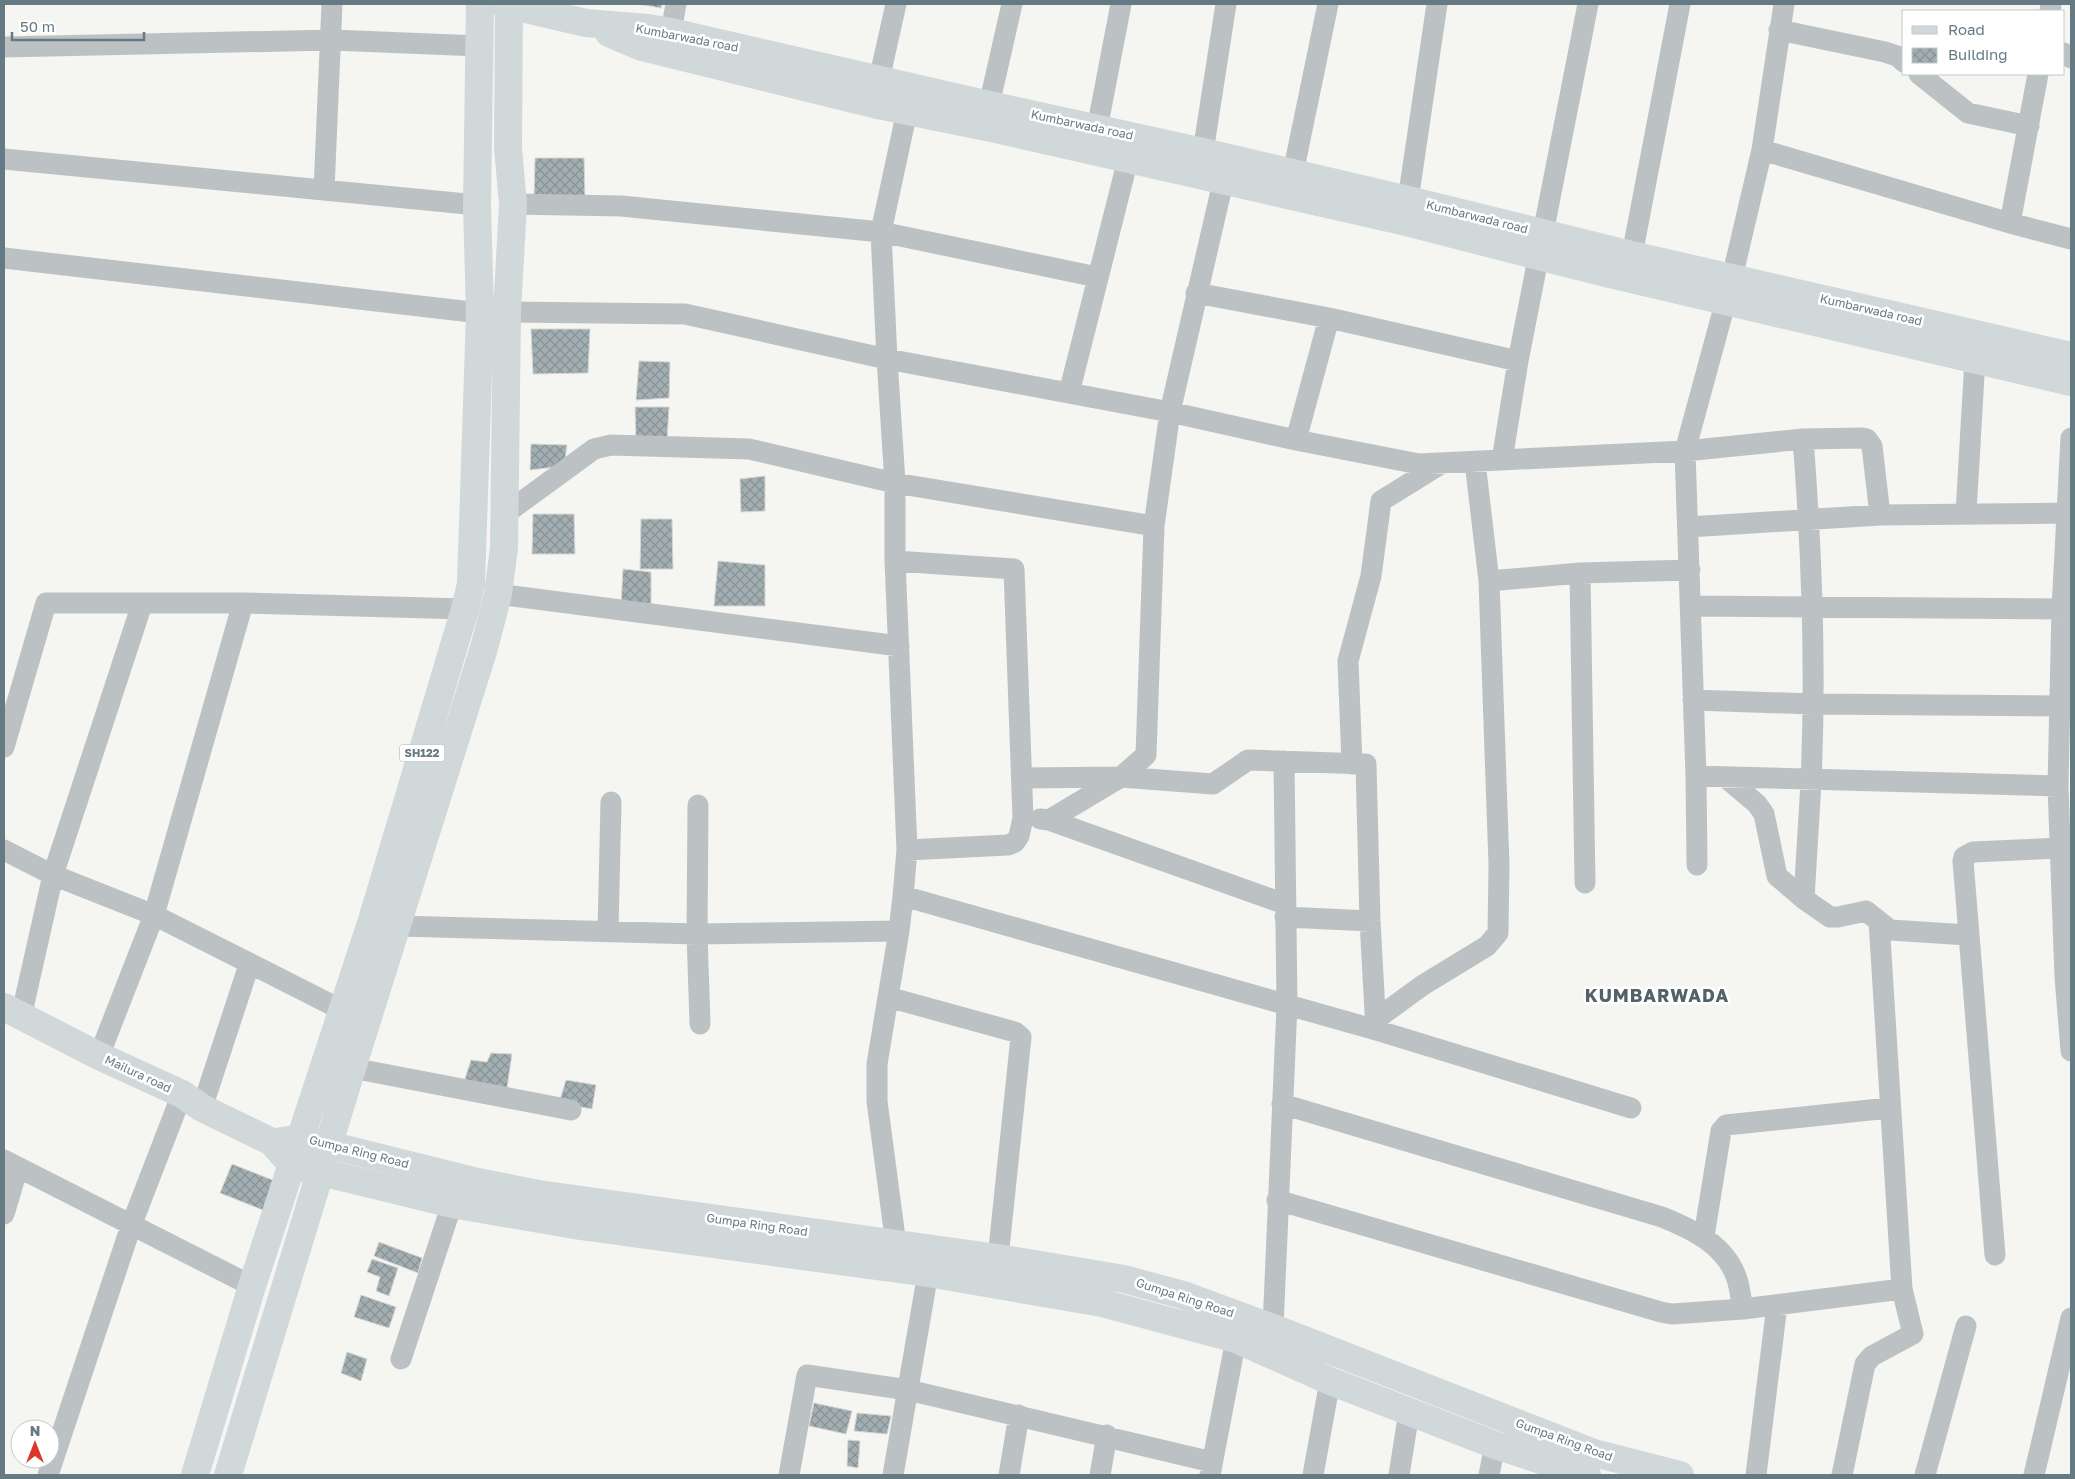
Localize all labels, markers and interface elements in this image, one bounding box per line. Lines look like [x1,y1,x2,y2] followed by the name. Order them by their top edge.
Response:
[12,10,145,42] scale bar
[1902,10,2065,75] legend
[20,17,55,35] text: 50 m
[634,20,740,55] street label: Kumbarwada road
[1948,20,1985,38] text: Road
[1948,45,2008,63] text: Building
[1030,106,1135,143] street label: Kumbarwada road
[1425,197,1530,236] street label: Kumbarwada road
[1819,290,1924,329] street label: Kumbarwada road
[400,744,444,761] road number: SH122
[1585,984,1729,1006] district label: KUMBARWADA
[103,1052,174,1095] street label: Mailura road
[308,1132,410,1171] street label: Gumpa Ring Road
[705,1210,809,1239] street label: Gumpa Ring Road
[1134,1275,1236,1320] street label: Gumpa Ring Road
[1514,1415,1615,1464] street label: Gumpa Ring Road
[10,1419,60,1469] north arrow
[30,1422,40,1439] text: N

